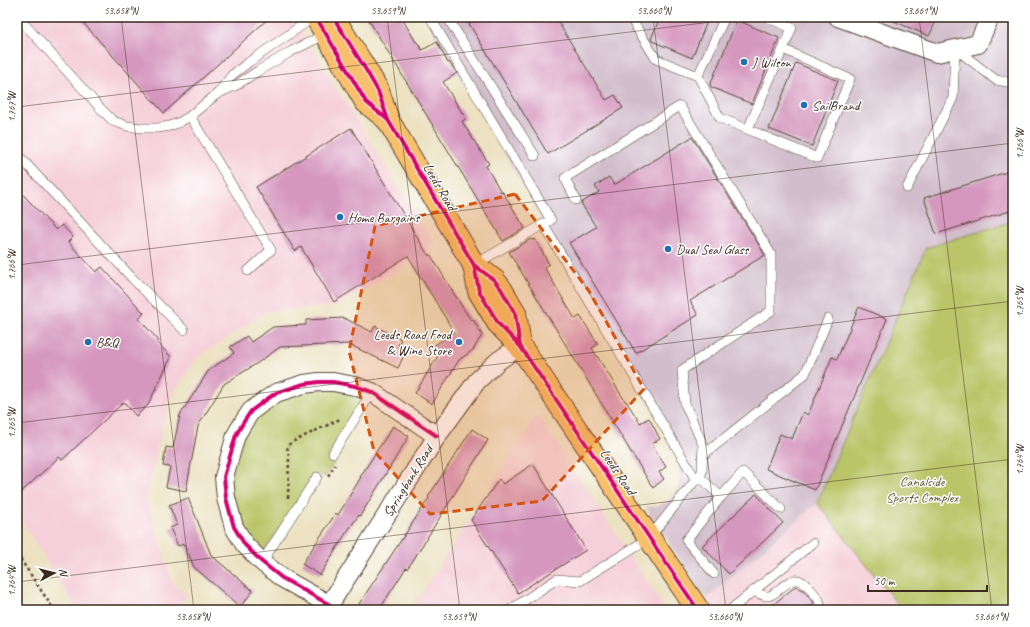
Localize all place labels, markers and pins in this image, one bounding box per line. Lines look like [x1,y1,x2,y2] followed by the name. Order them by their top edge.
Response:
[751,54,791,71] place label: J Wilson
[739,57,749,67] marker: J Wilson
[812,97,862,114] place label: SailBrand
[799,100,809,110] marker: SailBrand
[348,209,421,226] place label: Home Bargains
[335,212,345,222] marker: Home Bargains
[676,241,750,258] place label: Dual Seal Glass
[663,244,673,254] marker: Dual Seal Glass
[374,326,453,359] place label: Leeds Road Food & Wine Store
[96,334,120,351] place label: B&Q
[83,337,93,347] marker: B&Q
[454,337,464,347] marker: Leeds Road Food & Wine Store

